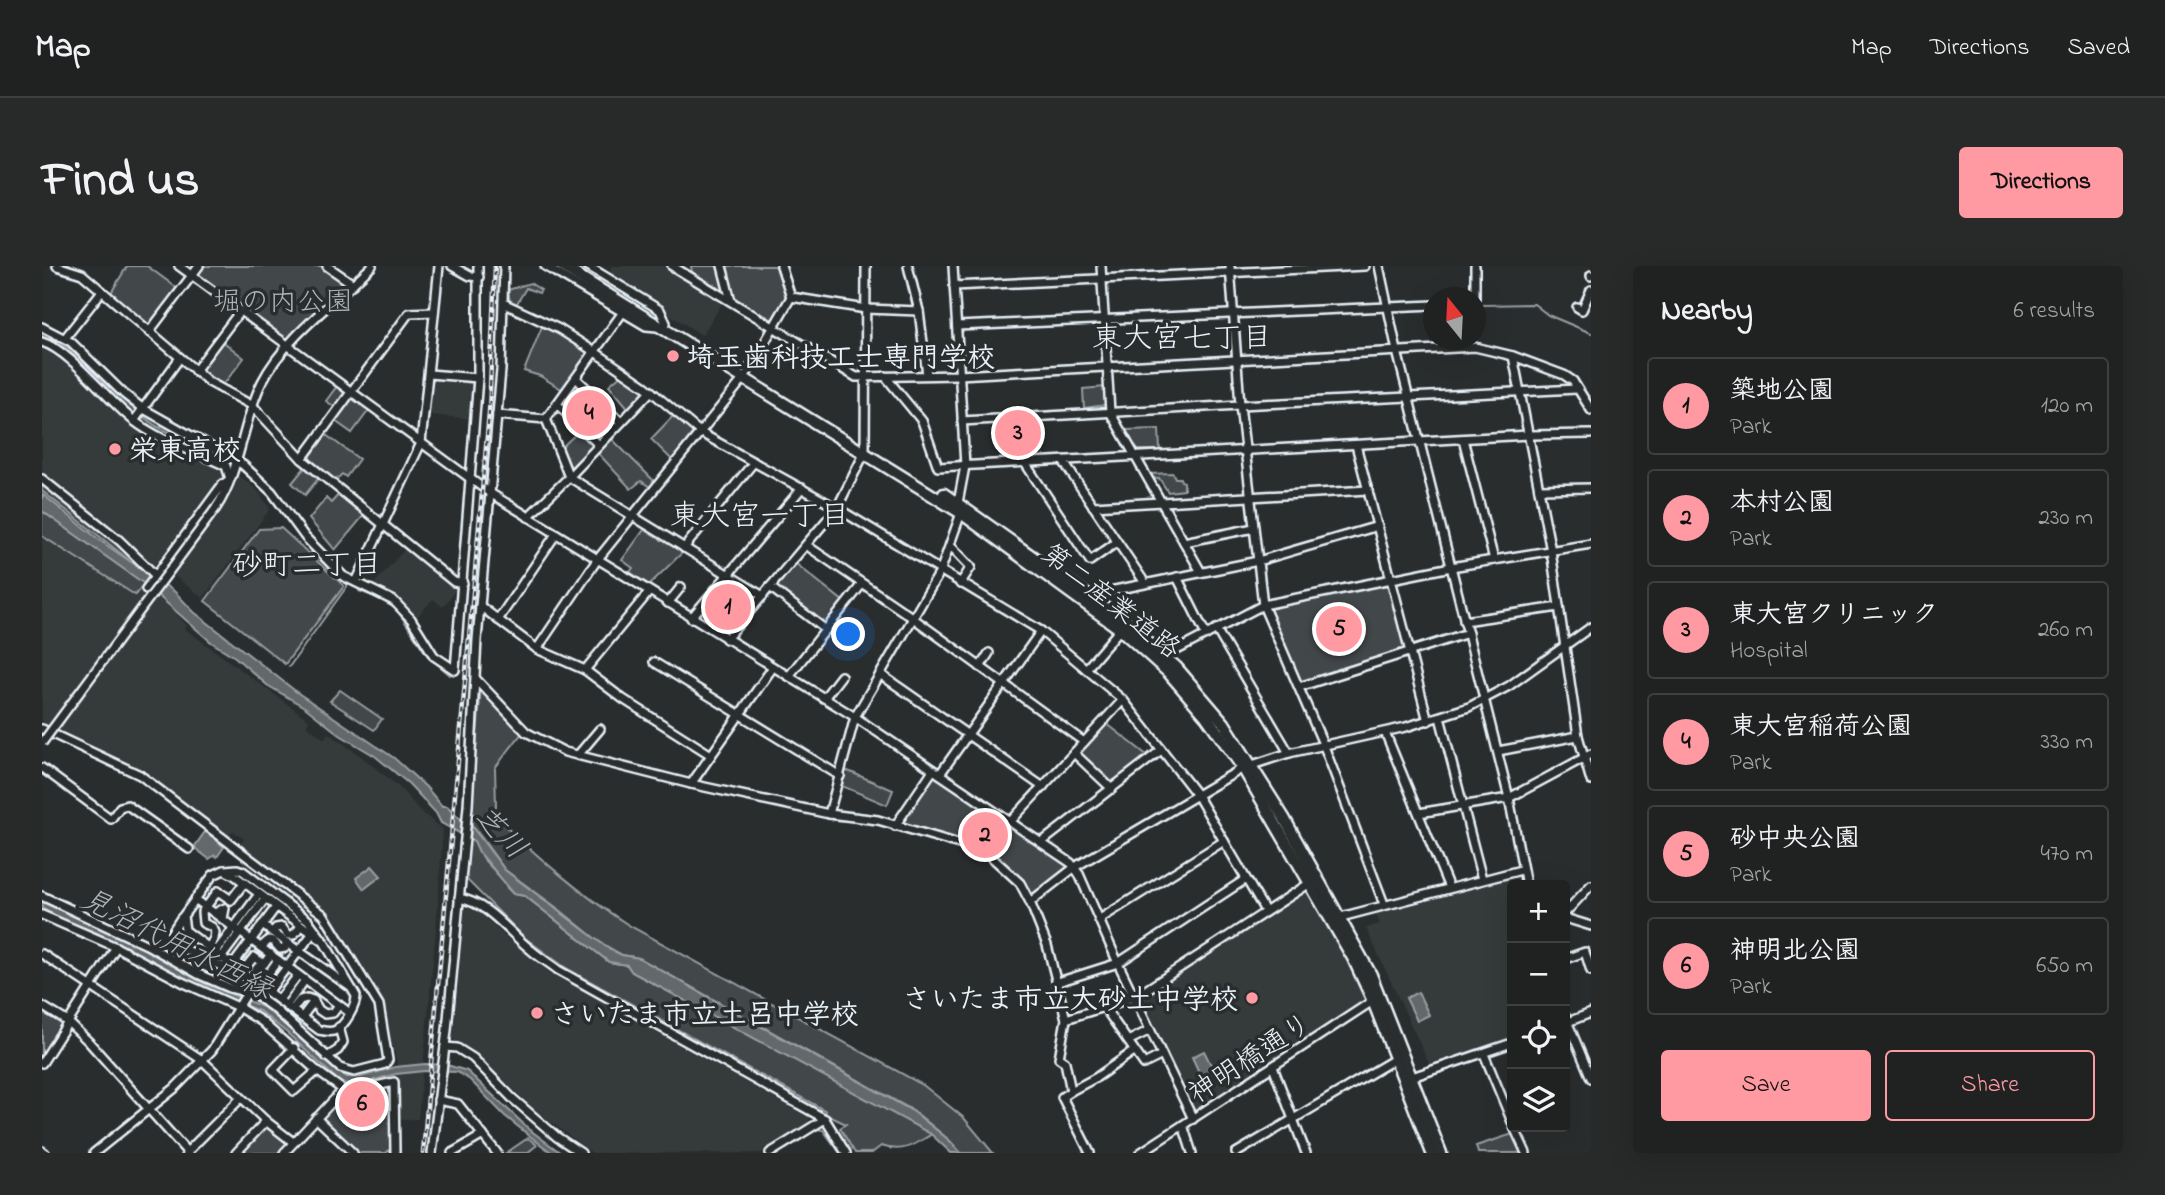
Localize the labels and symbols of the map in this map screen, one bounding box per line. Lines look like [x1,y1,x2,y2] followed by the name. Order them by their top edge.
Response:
[213,283,353,324] park label: 堀の内公園
[1423,287,1486,350] north arrow
[1092,318,1272,362] district label: 東大宮七丁目
[687,339,995,380] place label: 埼玉歯科技工士専門学校
[665,348,681,364] marker: 埼玉歯科技工士専門学校
[566,387,612,439] pin: 4
[995,407,1041,459] pin: 3
[129,432,241,473] place label: 栄東高校
[107,441,123,457] marker: 栄東高校
[670,496,850,540] district label: 東大宮一丁目
[1031,535,1189,671] street label: 第二産業道路
[232,545,382,589] district label: 砂町二丁目
[705,581,751,633] pin: 1
[1316,603,1362,655] pin: 5
[831,617,865,651] your location
[462,797,536,871] water label: 芝川
[962,809,1008,861] pin: 2
[72,878,281,1014] water label: 見沼代用水西縁
[903,981,1238,1022] place label: さいたま市立大砂土中学校
[1244,990,1260,1006] marker: さいたま市立大砂土中学校
[551,996,858,1037] place label: さいたま市立土呂中学校
[529,1005,545,1021] marker: さいたま市立土呂中学校
[1181,1005,1321,1115] street label: 神明橋通り
[339,1078,385,1130] pin: 6

